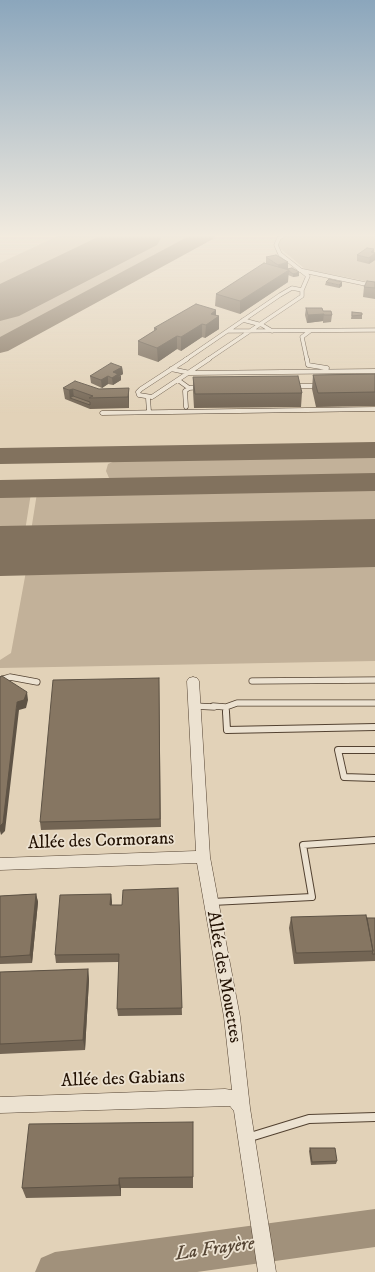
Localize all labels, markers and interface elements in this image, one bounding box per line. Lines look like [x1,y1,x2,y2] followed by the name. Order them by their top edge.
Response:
[27,829,175,855] street label: Allée des Cormorans
[201,909,245,1045] street label: Allée des Mouettes
[61,1067,185,1093] street label: Allée des Gabians
[174,1233,256,1267] water label: La Frayère

